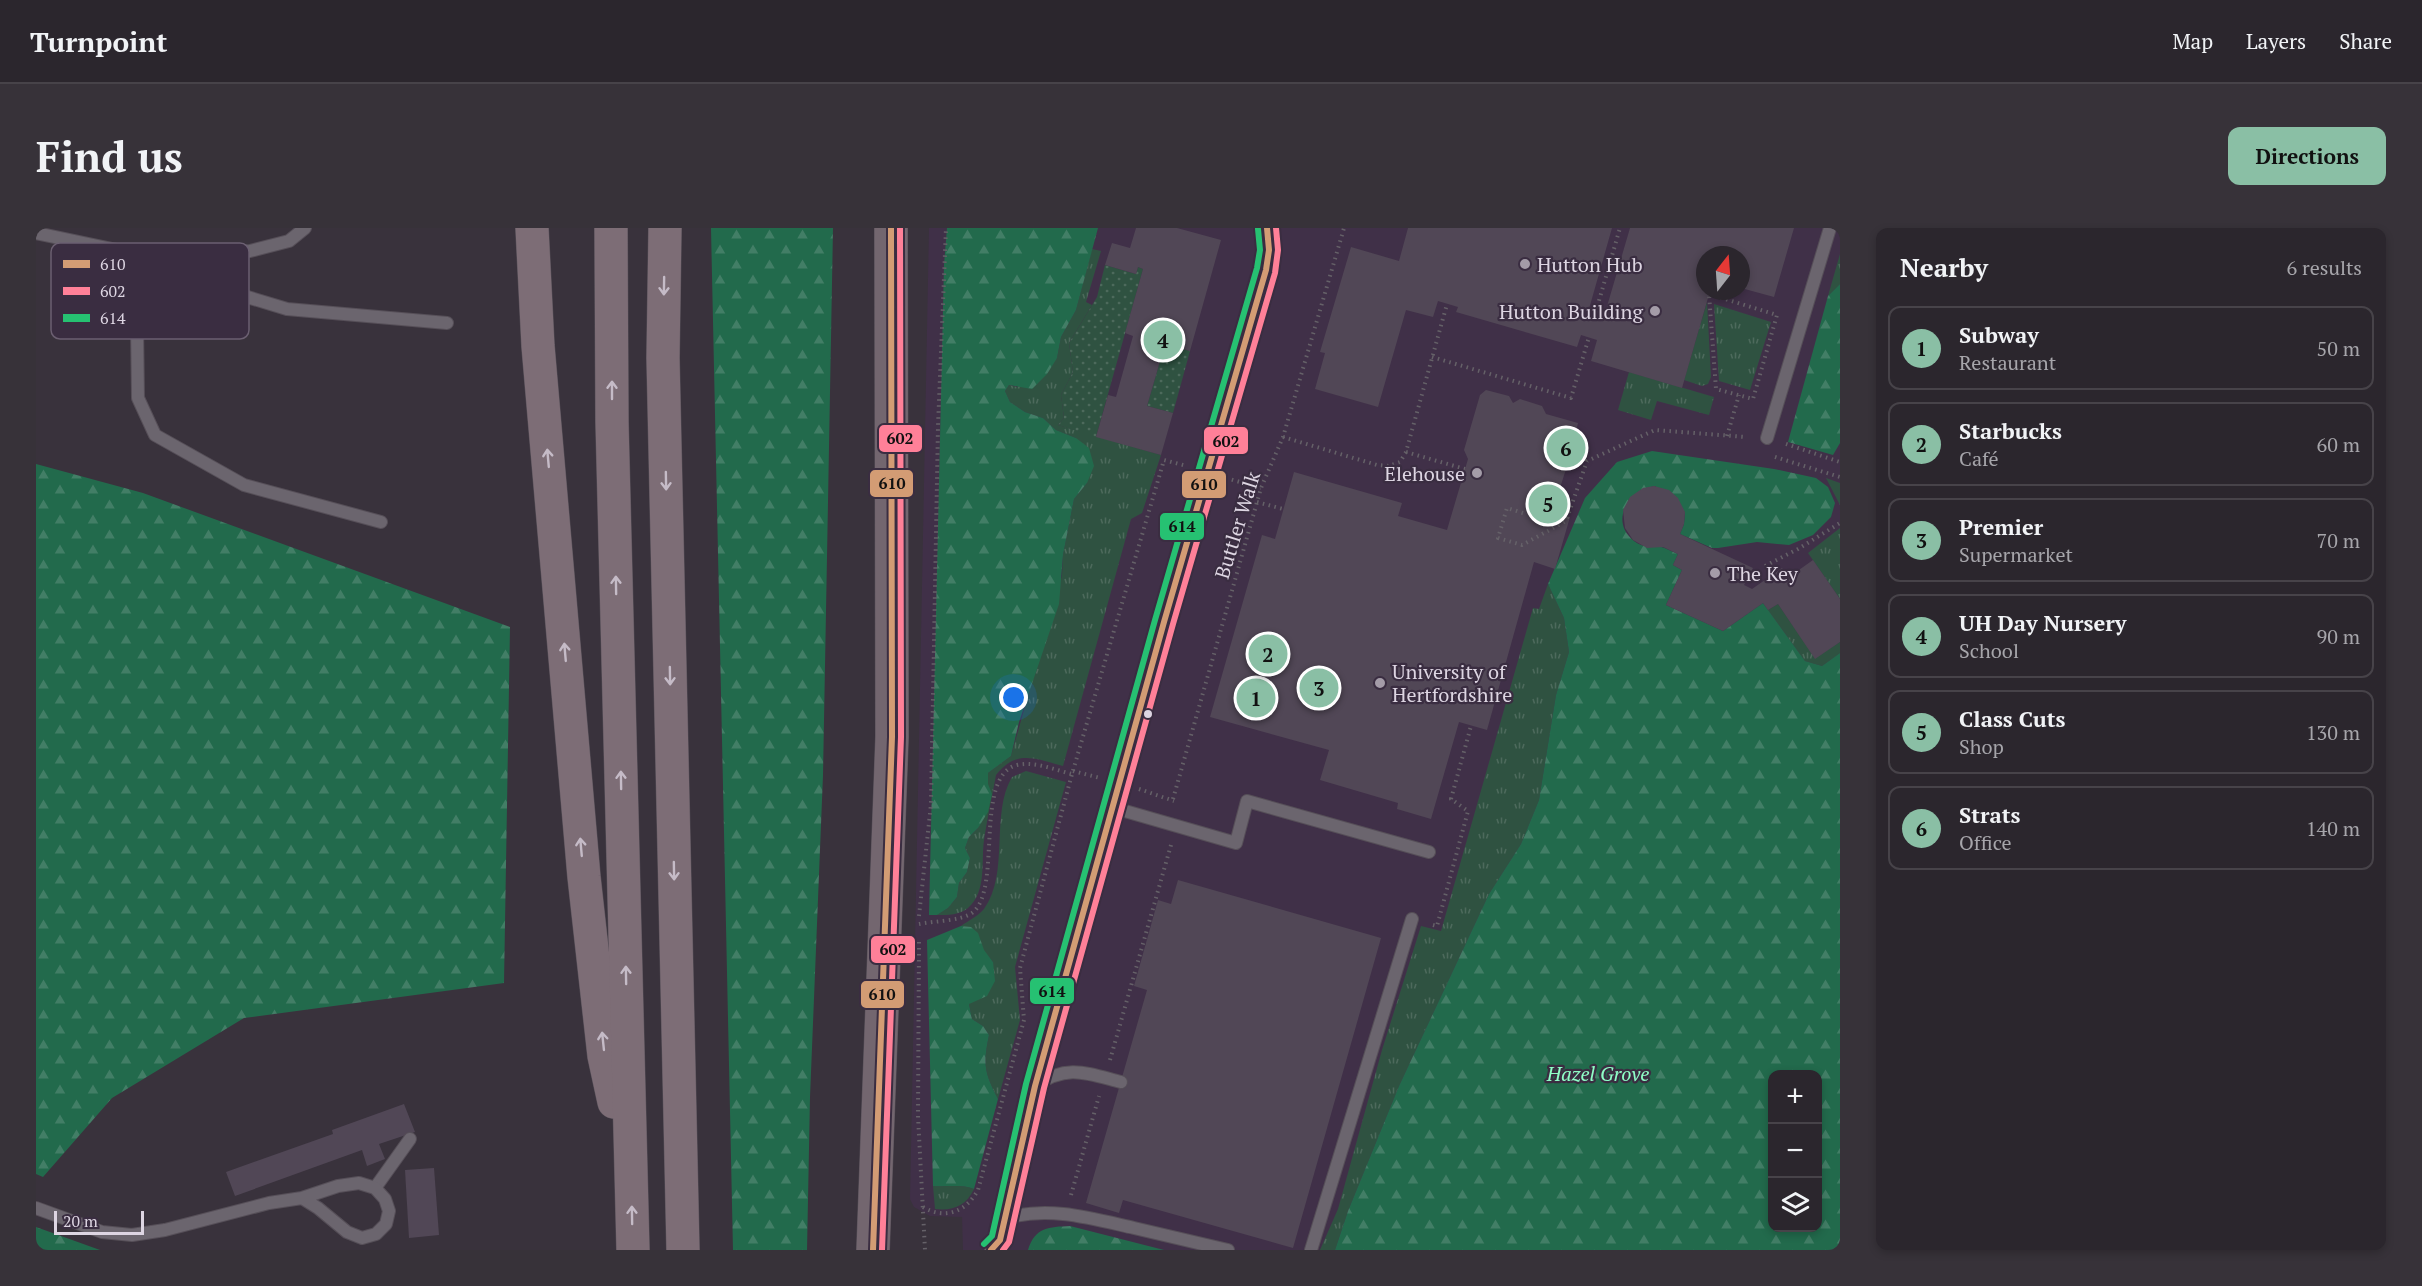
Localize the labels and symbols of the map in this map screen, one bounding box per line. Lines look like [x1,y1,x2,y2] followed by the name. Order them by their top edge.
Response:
[51,243,249,339] legend
[1696,246,1750,300] north arrow
[1537,251,1643,278] place label: Hutton Hub
[100,253,126,275] text: 610
[1518,257,1532,271] marker: Hutton Hub
[658,276,670,296] one-way arrow
[100,280,126,302] text: 602
[1499,298,1643,325] place label: Hutton Building
[1648,304,1662,318] marker: Hutton Building
[100,307,126,329] text: 614
[1144,318,1182,362] pin: 4
[606,380,618,400] one-way arrow
[878,424,923,453] line badge: 602
[1203,426,1249,455] line badge: 602
[1546,426,1586,470] pin: 6
[886,427,914,449] text: 602
[1212,430,1240,452] text: 602
[542,449,553,469] one-way arrow
[1384,460,1465,487] place label: Elehouse
[1470,466,1484,480] marker: Elehouse
[1208,467,1266,582] street label: Buttler Walk
[869,469,914,498] line badge: 610
[1181,470,1227,499] line badge: 610
[660,471,671,491] one-way arrow
[878,472,906,494] text: 610
[1190,473,1218,495] text: 610
[1528,482,1568,526] pin: 5
[1159,512,1205,541] line badge: 614
[1168,515,1196,537] text: 614
[1727,560,1799,587] place label: The Key
[1708,566,1722,580] marker: The Key
[610,575,622,595] one-way arrow
[1248,632,1288,676] pin: 2
[559,643,570,663] one-way arrow
[1392,658,1512,708] place label: University of Hertfordshire
[664,666,676,686] one-way arrow
[1300,666,1338,710] pin: 3
[1236,676,1276,720] pin: 1
[1373,676,1387,690] marker: University of Hertfordshire
[999,683,1028,712] your location
[1142,708,1154,720] unlabelled marker
[615,770,627,790] one-way arrow
[575,837,586,857] one-way arrow
[669,861,680,881] one-way arrow
[870,935,916,964] line badge: 602
[879,938,907,960] text: 602
[620,965,632,985] one-way arrow
[1029,977,1075,1005] line badge: 614
[860,980,905,1009] line badge: 610
[1038,980,1066,1002] text: 614
[868,983,896,1005] text: 610
[597,1031,608,1051] one-way arrow
[1546,1060,1649,1087] park label: Hazel Grove
[626,1206,638,1226] one-way arrow
[54,1208,144,1236] scale bar

